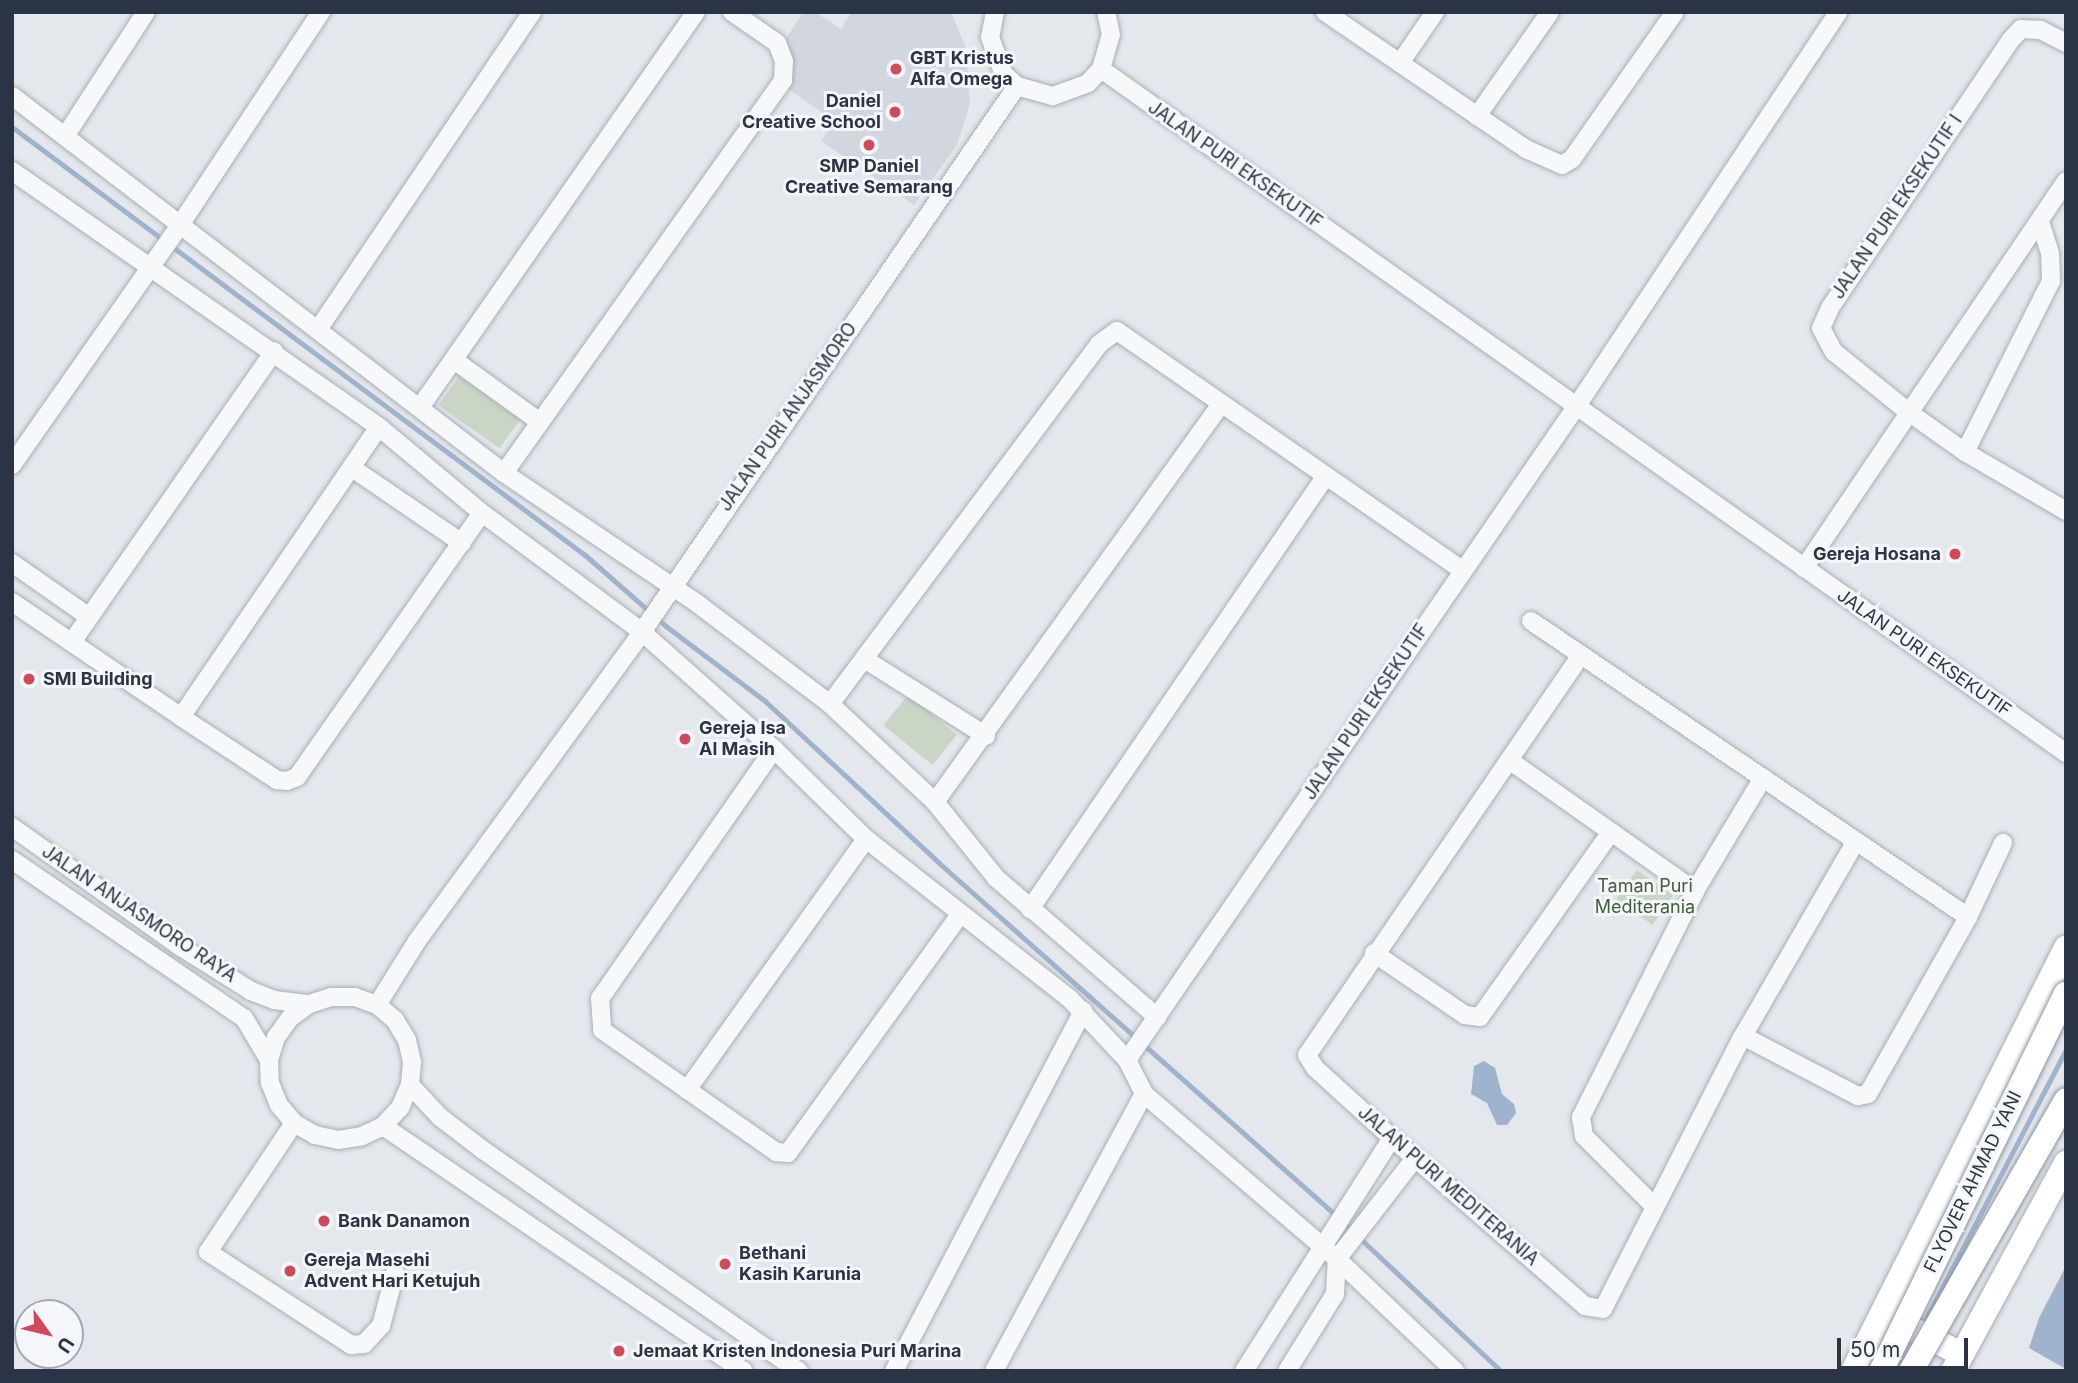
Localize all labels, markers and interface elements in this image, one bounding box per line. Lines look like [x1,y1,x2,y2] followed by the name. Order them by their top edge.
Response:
[910,48,1014,90] place label: GBT Kristus Alfa Omega
[888,61,904,77] marker: GBT Kristus Alfa Omega
[742,91,881,134] place label: Daniel Creative School
[1144,97,1326,233] street label: JALAN PURI EKSEKUTIF
[887,104,903,120] marker: Daniel Creative School
[1827,111,1967,303] street label: JALAN PURI EKSEKUTIF I
[861,137,877,153] marker: SMP Daniel Creative Semarang
[785,156,953,198] place label: SMP Daniel Creative Semarang
[715,319,861,515] street label: JALAN PURI ANJASMORO
[1813,543,1941,565] place label: Gereja Hosana
[1947,546,1963,562] marker: Gereja Hosana
[1833,585,2015,721] street label: JALAN PURI EKSEKUTIF
[1299,620,1433,804] street label: JALAN PURI EKSEKUTIF
[43,668,153,690] place label: SMI Building
[21,671,37,687] marker: SMI Building
[699,718,786,760] place label: Gereja Isa Al Masih
[677,731,693,747] marker: Gereja Isa Al Masih
[38,841,240,987] street label: JALAN ANJASMORO RAYA
[1595,876,1695,918] park label: Taman Puri Mediterania
[1920,1088,2026,1276] street label: FLYOVER AHMAD YANI
[1353,1102,1543,1270] street label: JALAN PURI MEDITERANIA
[338,1210,470,1232] place label: Bank Danamon
[316,1213,332,1229] marker: Bank Danamon
[739,1243,861,1286] place label: Bethani Kasih Karunia
[304,1250,480,1292] place label: Gereja Masehi Advent Hari Ketujuh
[717,1256,733,1272] marker: Bethani Kasih Karunia
[282,1263,298,1279] marker: Gereja Masehi Advent Hari Ketujuh
[14,1299,84,1369] north arrow
[1840,1324,1971,1368] scale bar
[52,1333,79,1357] text: U
[1850,1337,1900,1362] text: 50 m
[633,1340,961,1362] place label: Jemaat Kristen Indonesia Puri Marina
[611,1343,627,1359] marker: Jemaat Kristen Indonesia Puri Marina

